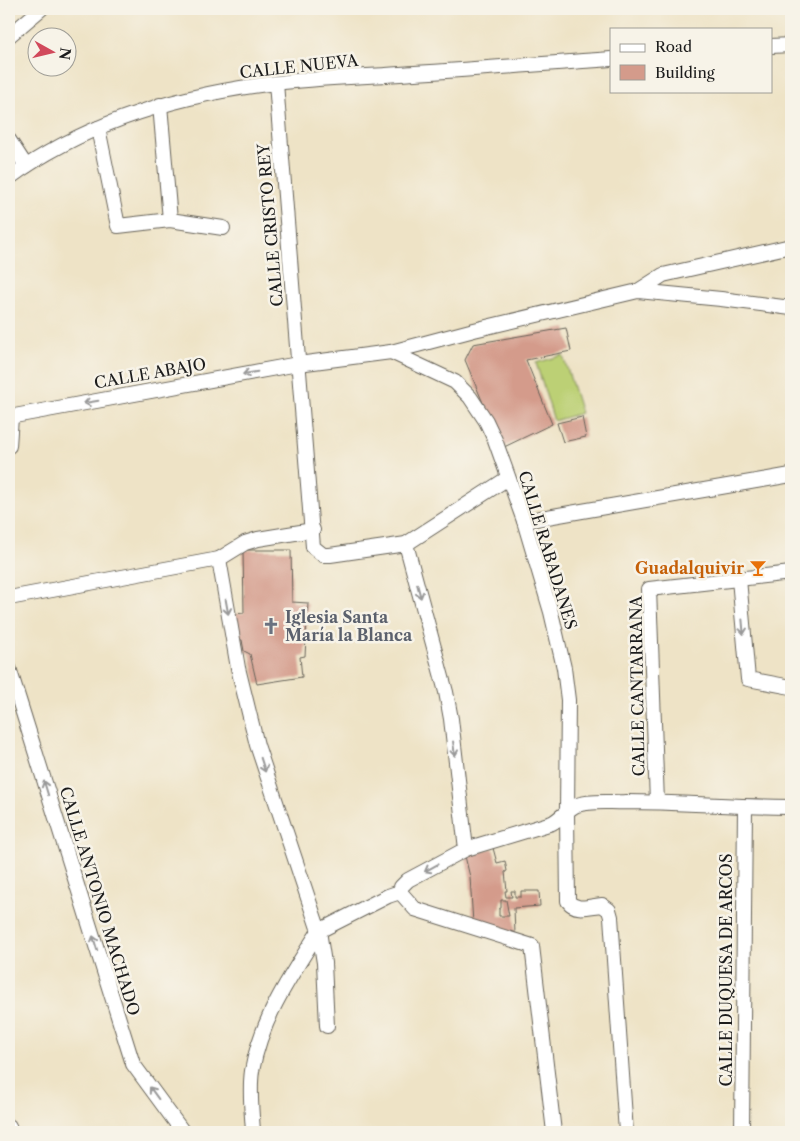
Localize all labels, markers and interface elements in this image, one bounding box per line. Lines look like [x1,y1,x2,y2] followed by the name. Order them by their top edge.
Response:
[28,28,78,78] north arrow
[610,28,772,92] legend
[655,37,692,56] text: Road
[55,47,75,61] text: N
[239,50,360,82] street label: CALLE NUEVA
[655,63,715,82] text: Building
[253,142,287,307] street label: CALLE CRISTO REY
[93,353,207,393] street label: CALLE ABAJO
[243,368,259,378] one-way arrow
[83,398,99,408] one-way arrow
[514,468,582,632] street label: CALLE RABADANES
[635,558,744,578] place label: Guadalquivir
[748,558,768,578] bar icon: Guadalquivir
[415,582,424,598] one-way arrow
[625,594,649,777] street label: CALLE CANTARRANA
[223,598,232,614] one-way arrow
[285,607,413,645] place label: Iglesia Santa María la Blanca
[261,616,281,636] church icon: Iglesia Santa María la Blanca
[739,619,748,635] one-way arrow
[449,741,459,757] one-way arrow
[259,757,269,773] one-way arrow
[41,780,51,796] one-way arrow
[56,784,144,1018] street label: CALLE ANTONIO MACHADO
[716,854,736,1086] street label: CALLE DUQUESA DE ARCOS
[423,863,438,873] one-way arrow
[90,935,100,951] one-way arrow
[149,1087,160,1100] one-way arrow

